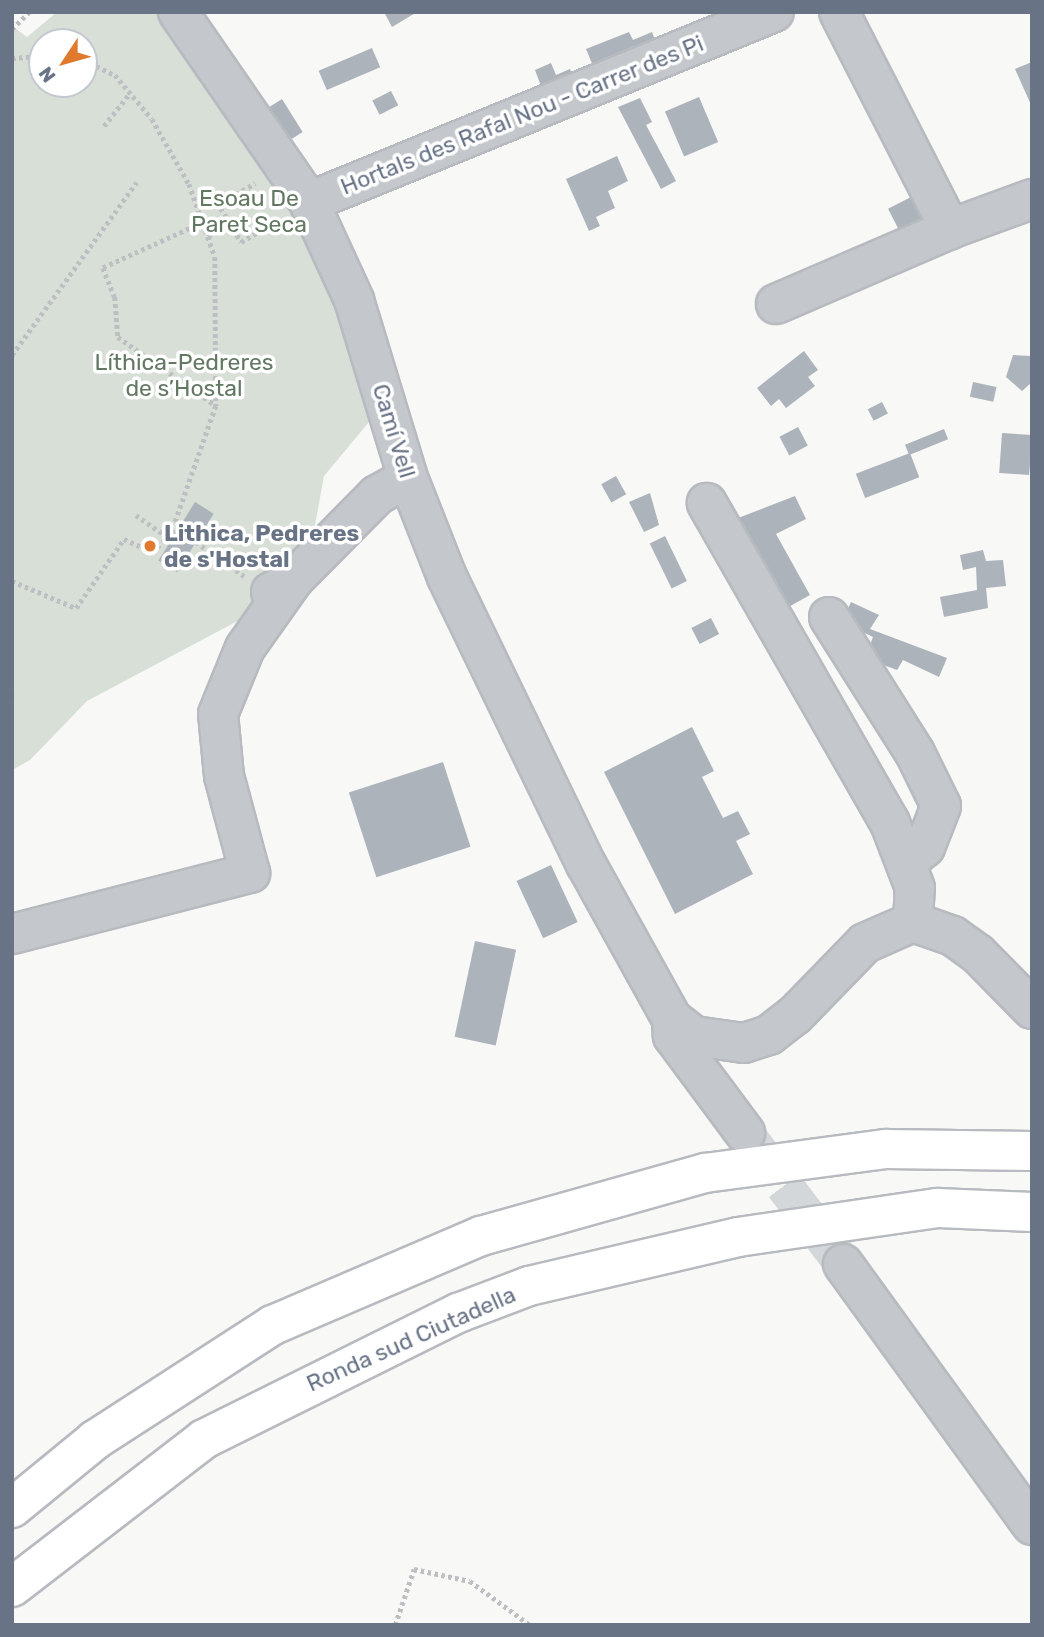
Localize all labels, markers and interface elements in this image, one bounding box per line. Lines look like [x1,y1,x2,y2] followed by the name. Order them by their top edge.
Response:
[28,28,98,98] north arrow
[336,29,708,201] street label: Hortals des Rafal Nou - Carrer des Pi
[34,62,61,87] text: N
[191,184,307,238] park label: Esoau De Paret Seca
[94,348,274,402] park label: Líthica-Pedreres de s’Hostal
[367,380,421,482] street label: Camí Vell
[164,519,359,573] place label: Lithica, Pedreres de s'Hostal
[142,538,158,554] marker: Lithica, Pedreres de s'Hostal
[302,1280,520,1398] street label: Ronda sud Ciutadella

